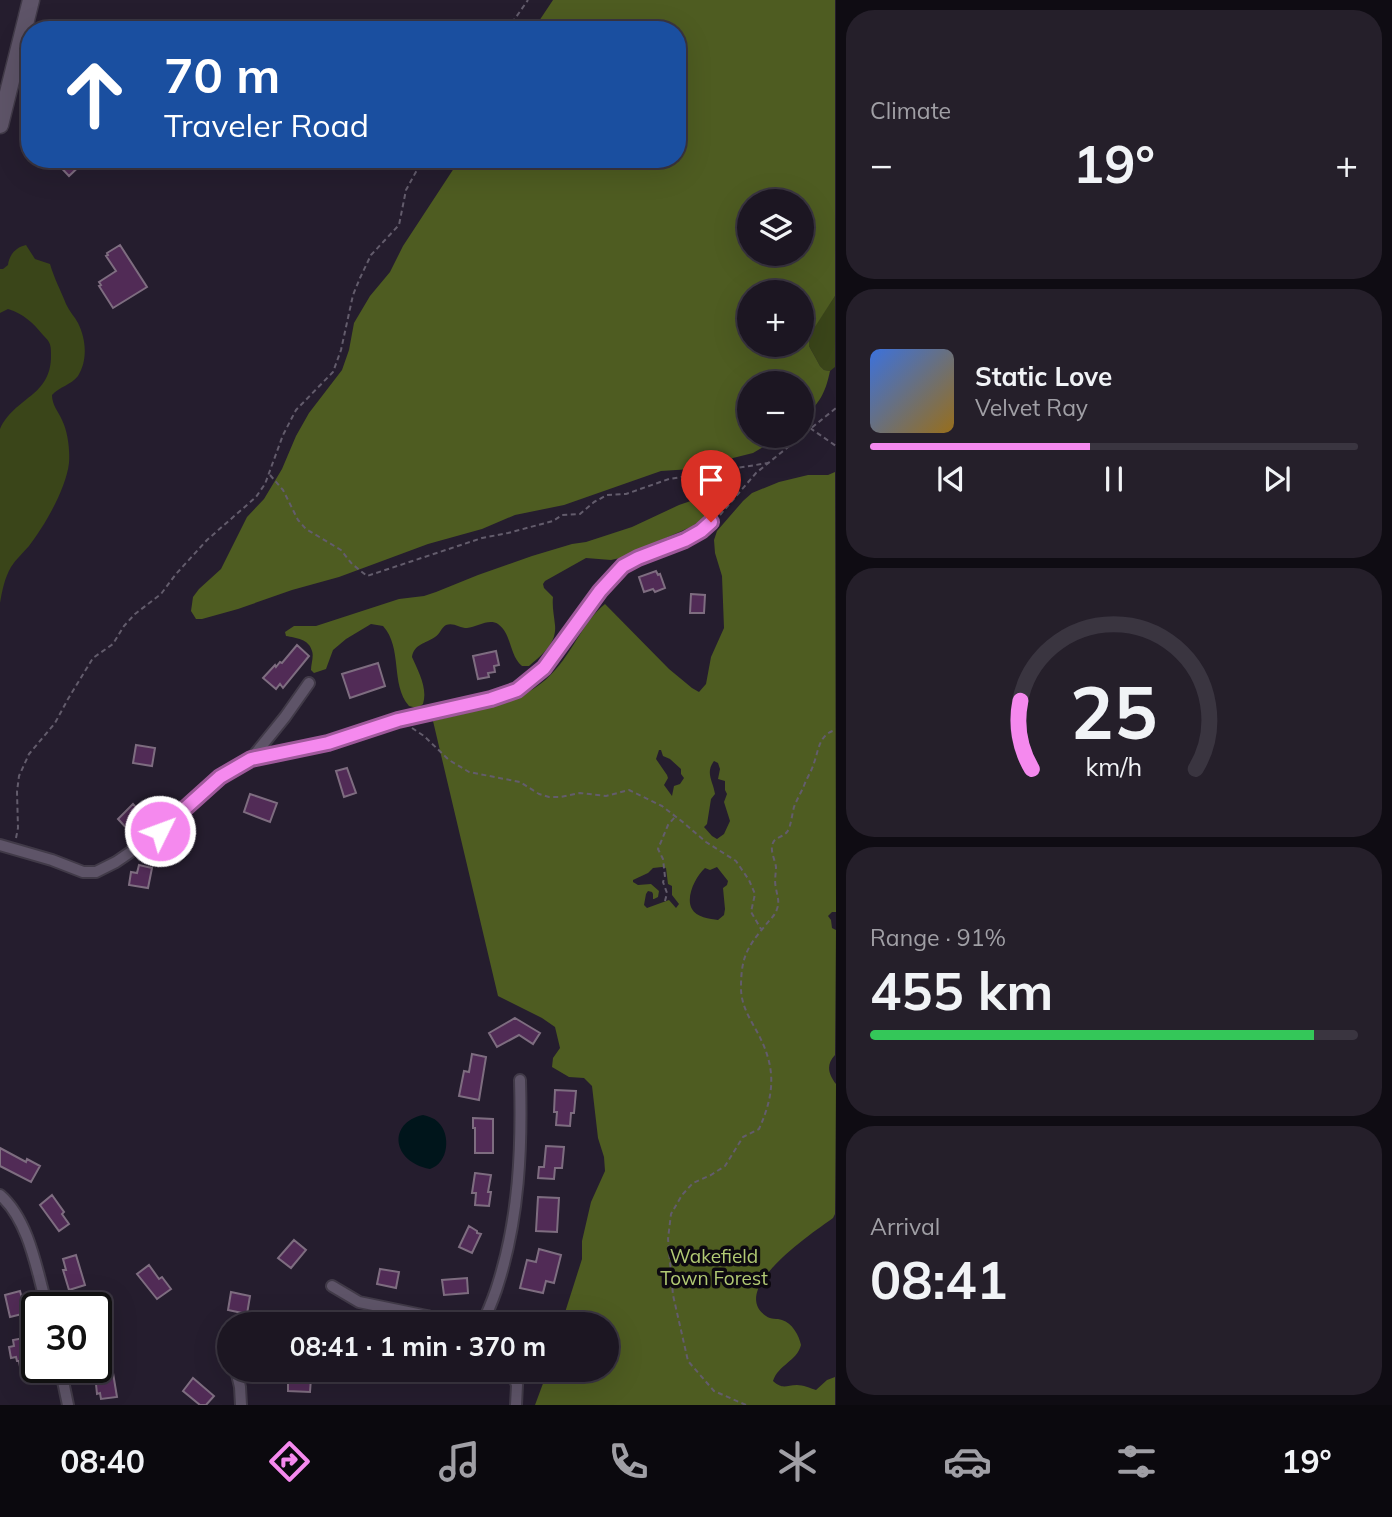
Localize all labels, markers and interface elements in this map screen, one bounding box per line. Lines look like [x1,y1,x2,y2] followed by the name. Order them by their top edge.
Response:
[164,44,280,105] text: 70 m
[49,49,140,140] icon: ahead
[870,96,951,125] text: Climate
[164,105,369,145] text: Traveler Road
[1073,131,1155,196] text: 19°
[870,140,893,188] text: −
[1335,140,1358,188] text: +
[737,189,814,448] map controls
[737,189,814,266] button: layers
[737,280,814,357] button: +
[975,360,1112,393] text: Static Love
[737,371,814,448] button: −
[975,393,1088,422] text: Velvet Ray
[681,450,741,522] pin
[932,460,970,498] icon: previous
[1095,460,1133,498] icon: pause
[1258,460,1296,498] icon: next
[692,461,730,499] icon: arrive
[1070,666,1158,757] text: 25
[1086,750,1142,781] text: km/h
[123,794,197,868] position arrow
[870,923,1006,952] text: Range · 91%
[870,958,1053,1023] text: 455 km
[870,1212,940,1241] text: Arrival
[660,1244,768,1290] park label: Wakefield Town Forest
[870,1247,1008,1312] text: 08:41
[21,1292,112,1383] speed limit sign: 30
[290,1330,546,1363] text: 08:41 · 1 min · 370 m
[265,1437,314,1486] icon: directions
[435,1437,484,1486] icon: music
[604,1437,653,1486] icon: phone
[773,1437,822,1486] icon: climate
[943,1437,992,1486] icon: car
[1112,1437,1161,1486] icon: filters
[60,1441,145,1481] text: 08:40
[1281,1441,1332,1481] text: 19°

